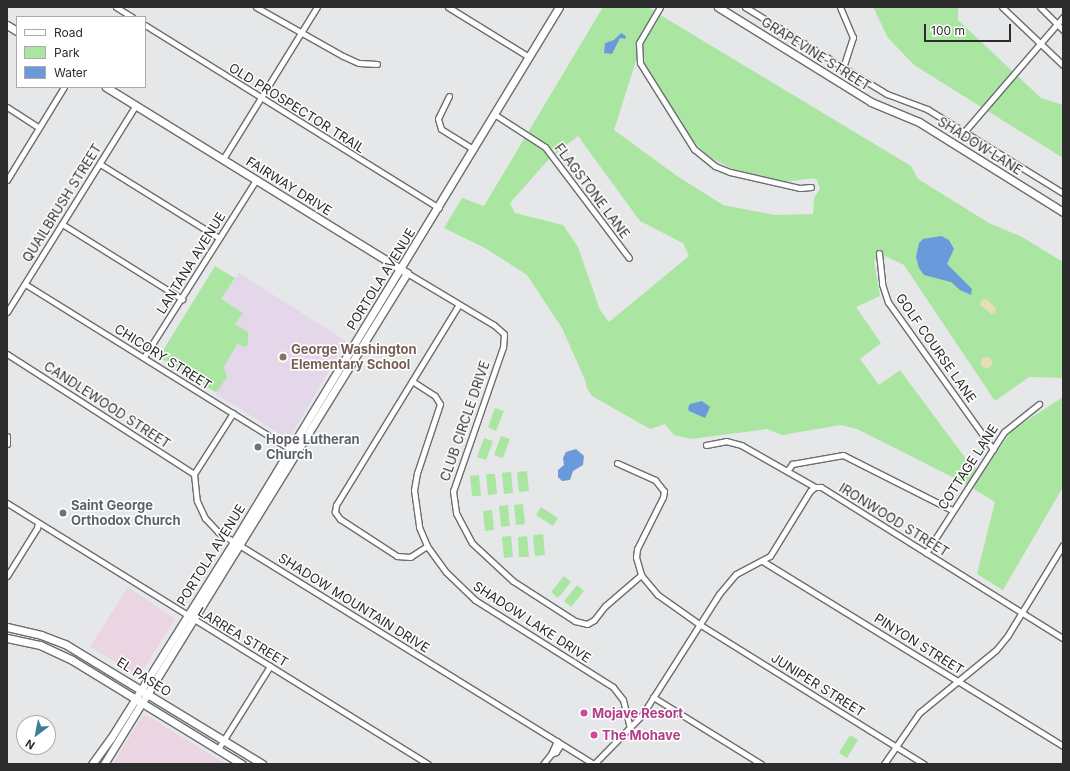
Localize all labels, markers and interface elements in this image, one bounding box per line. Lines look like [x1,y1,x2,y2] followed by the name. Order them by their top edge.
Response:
[758,14,874,94] street label: GRAPEVINE STREET
[16,16,146,88] legend
[926,16,1013,42] scale bar
[931,23,965,38] text: 100 m
[54,25,83,40] text: Road
[54,45,80,60] text: Park
[226,60,368,156] street label: OLD PROSPECTOR TRAIL
[54,65,87,80] text: Water
[935,114,1025,178] street label: SHADOW LANE
[551,140,633,242] street label: FLAGSTONE LANE
[19,141,105,265] street label: QUAILBRUSH STREET
[243,153,335,219] street label: FAIRWAY DRIVE
[153,209,229,317] street label: LANTANA AVENUE
[343,225,419,333] street label: PORTOLA AVENUE
[892,290,980,406] street label: GOLF COURSE LANE
[111,321,215,393] street label: CHICORY STREET
[291,342,417,373] place label: George Washington Elementary School
[278,352,288,362] marker: George Washington Elementary School
[41,358,173,452] street label: CANDLEWOOD STREET
[437,359,493,483] street label: CLUB CIRCLE DRIVE
[935,422,1001,512] street label: COTTAGE LANE
[266,432,360,463] place label: Hope Lutheran Church
[253,442,263,452] marker: Hope Lutheran Church
[836,480,952,560] street label: IRONWOOD STREET
[71,498,180,529] place label: Saint George Orthodox Church
[173,501,249,609] street label: PORTOLA AVENUE
[58,508,68,518] marker: Saint George Orthodox Church
[276,550,432,656] street label: SHADOW MOUNTAIN DRIVE
[470,578,594,666] street label: SHADOW LAKE DRIVE
[195,604,291,670] street label: LARREA STREET
[871,610,967,678] street label: PINYON STREET
[768,650,868,720] street label: JUNIPER STREET
[114,654,174,700] street label: EL PASEO
[592,705,683,721] place label: Mojave Resort
[579,708,589,718] marker: Mojave Resort
[16,715,56,755] north arrow
[602,727,680,743] place label: The Mohave
[589,730,599,740] marker: The Mohave
[23,736,37,752] text: N

